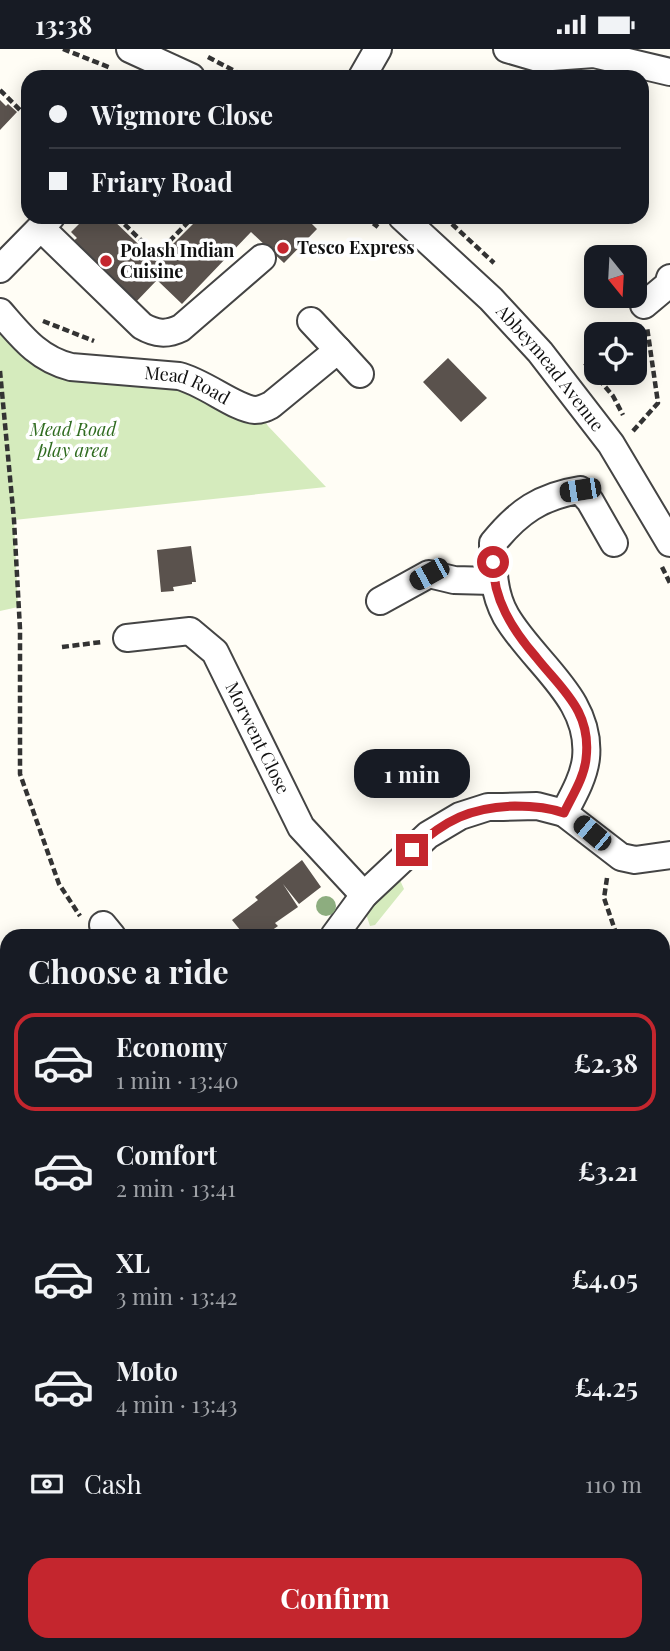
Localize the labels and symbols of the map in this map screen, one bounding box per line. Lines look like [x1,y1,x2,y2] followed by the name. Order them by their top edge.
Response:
[297,235,415,259] place label: Tesco Express
[120,238,234,283] place label: Polash Indian Cuisine
[275,240,291,256] marker: Tesco Express
[584,245,648,308] north arrow
[98,253,114,269] marker: Polash Indian Cuisine
[491,298,610,436] street label: Abbeymead Avenue
[144,360,235,410] street label: Mead Road
[29,417,117,462] park label: Mead Road play area
[558,476,603,504] car
[477,546,509,578] route start
[406,555,453,593] car
[221,678,296,798] street label: Morwent Close
[354,749,470,797] callout: 1 min
[570,811,615,855] car
[396,834,428,866] route end

